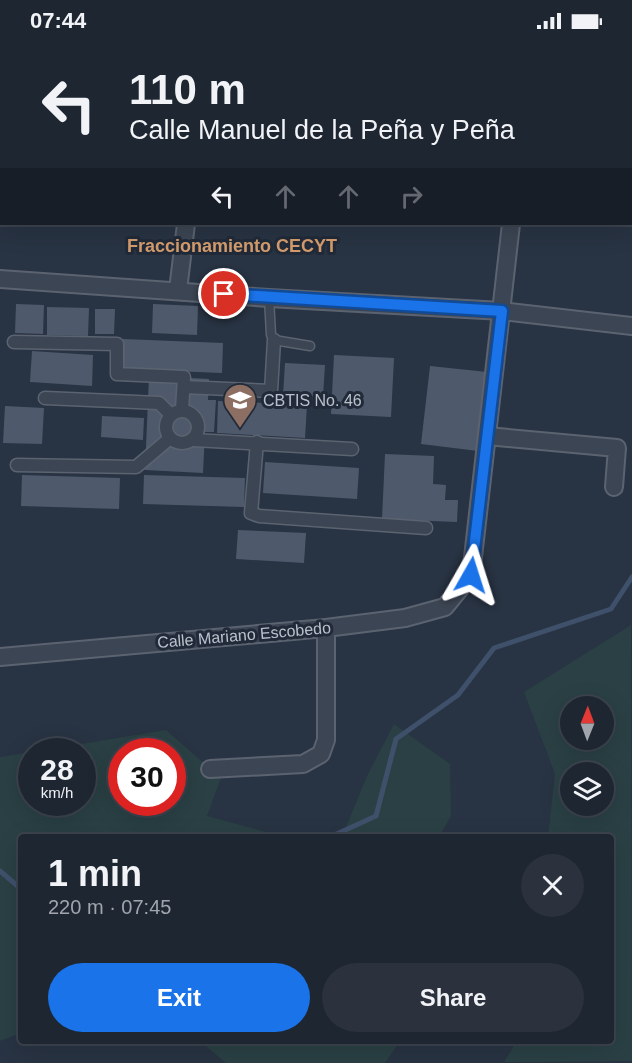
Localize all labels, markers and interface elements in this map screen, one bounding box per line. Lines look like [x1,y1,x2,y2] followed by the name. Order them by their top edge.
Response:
[30,8,86,33] text: 07:44
[30,66,108,144] icon: left
[129,66,246,113] text: 110 m
[129,115,515,145] text: Calle Manuel de la Peña y Peña
[206,180,239,213] icon: left
[269,180,302,213] icon: ahead
[332,180,365,213] icon: ahead
[395,180,428,213] icon: right
[127,236,337,256] district label: Fraccionamiento CECYT
[198,268,249,319] pin
[207,277,240,310] icon: arrive
[222,382,258,429] school or university icon: CBTIS No. 46
[263,392,362,409] place label: CBTIS No. 46
[439,543,503,607] position arrow
[156,619,332,651] street label: Calle Mariano Escobedo
[560,696,614,750] north arrow
[560,696,614,816] map controls
[108,738,186,816] speed limit sign: 30
[40,753,74,786] text: 28
[560,762,614,816] button: layers
[41,784,73,801] text: km/h
[48,853,142,894] text: 1 min
[521,854,584,917] button: close
[48,896,171,918] text: 220 m · 07:45
[48,963,310,1032] button: Exit
[322,963,584,1032] button: Share

